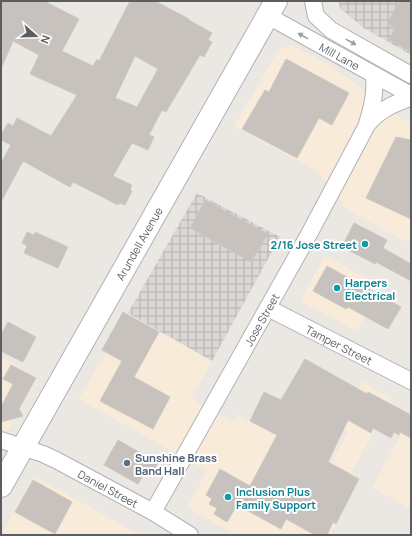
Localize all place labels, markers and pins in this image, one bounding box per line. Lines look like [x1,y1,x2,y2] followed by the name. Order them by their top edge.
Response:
[271,237,357,252] place label: 2/16 Jose Street
[360,239,370,249] marker: 2/16 Jose Street
[345,275,395,303] place label: Harpers Electrical
[332,283,342,293] marker: Harpers Electrical
[135,450,217,478] place label: Sunshine Brass Band Hall
[122,458,132,468] marker: Sunshine Brass Band Hall
[236,484,316,512] place label: Inclusion Plus Family Support
[223,492,233,502] marker: Inclusion Plus Family Support

